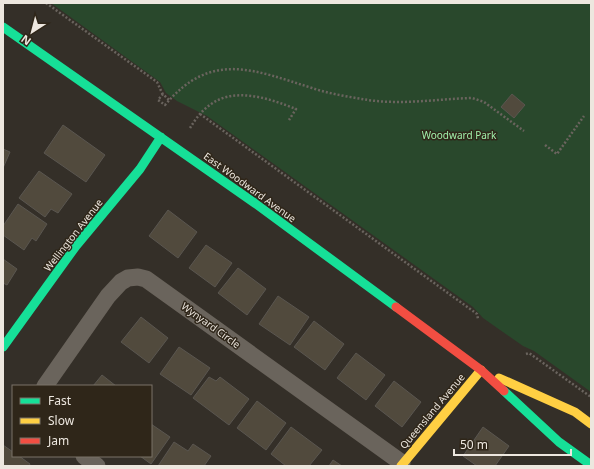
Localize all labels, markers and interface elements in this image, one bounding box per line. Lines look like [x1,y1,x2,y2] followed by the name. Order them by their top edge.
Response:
[12,12,52,52] north arrow
[18,32,34,49] text: N
[422,128,497,142] park label: Woodward Park
[201,149,299,225] street label: East Woodward Avenue
[40,196,106,274] street label: Wellington Avenue
[179,299,244,351] street label: Wynyard Circle
[396,370,468,452] street label: Queensland Avenue
[12,385,152,457] legend
[48,392,72,409] text: Fast
[48,412,75,429] text: Slow
[454,431,571,457] scale bar
[47,432,69,449] text: Jam
[460,436,488,453] text: 50 m

